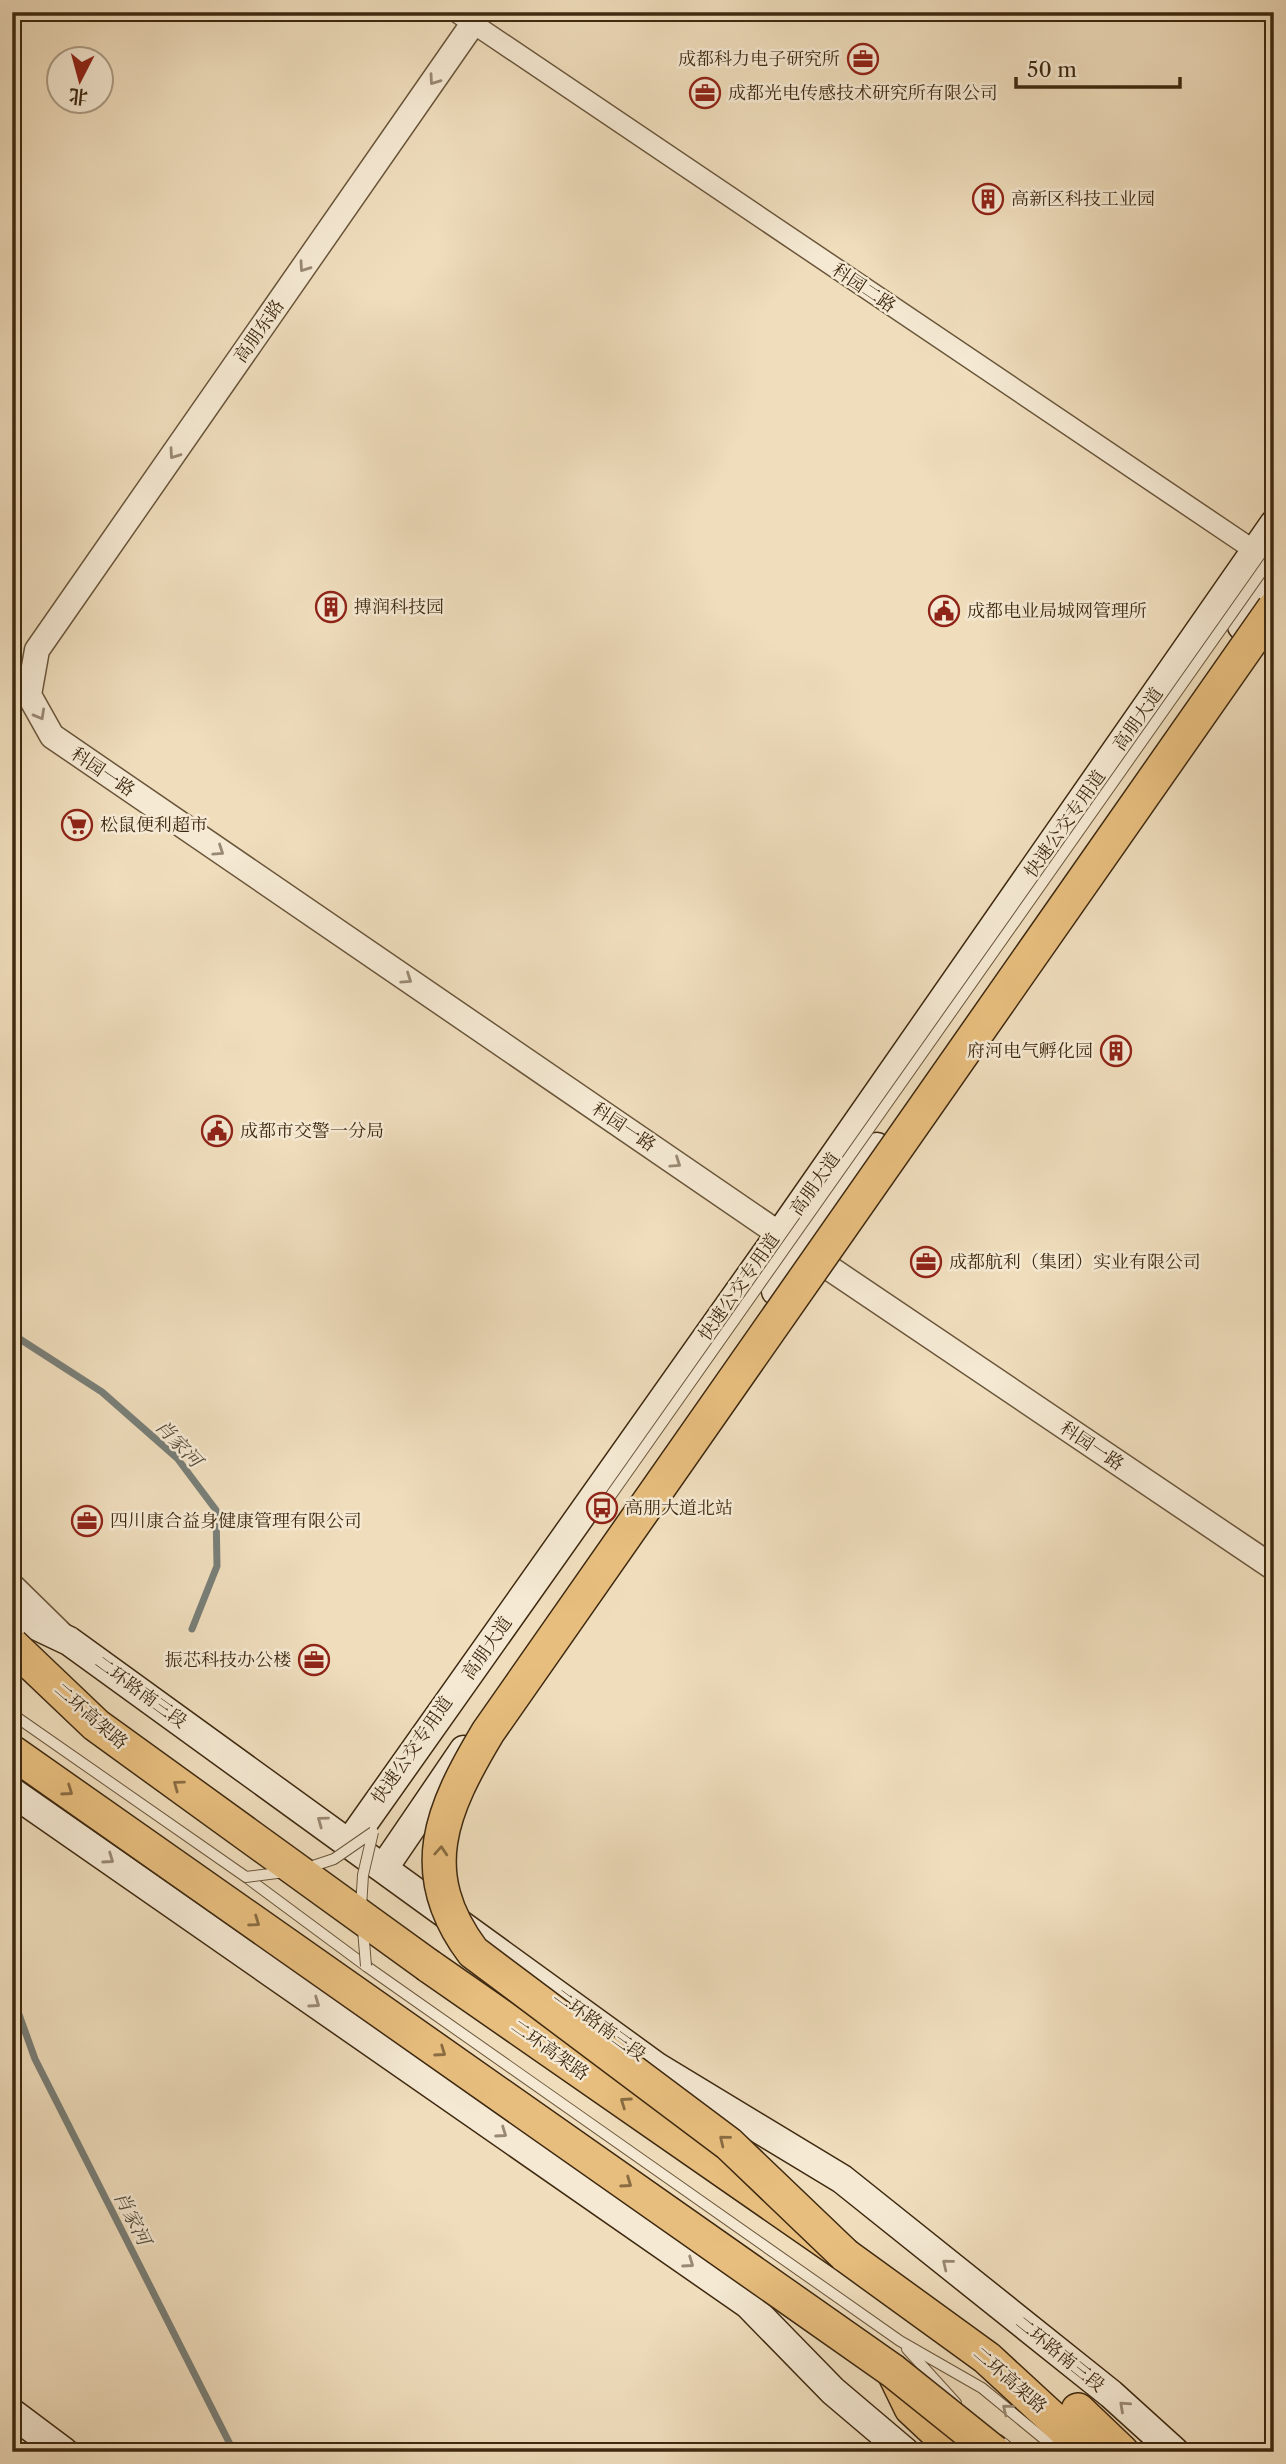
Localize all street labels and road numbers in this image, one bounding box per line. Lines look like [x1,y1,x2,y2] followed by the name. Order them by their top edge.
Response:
[828,259,900,317] street label: 科园二路
[229,295,289,367] street label: 高朋东路
[1108,683,1168,755] street label: 高朋大道
[67,743,139,801] street label: 科园一路
[1020,766,1110,882] street label: 快速公交专用道
[588,1098,660,1156] street label: 科园一路
[785,1148,845,1220] street label: 高朋大道
[694,1229,784,1345] street label: 快速公交专用道
[1056,1417,1128,1475] street label: 科园一路
[457,1612,517,1684] street label: 高朋大道
[91,1651,191,1733] street label: 二环路南三段
[50,1678,132,1754] street label: 二环高架路
[367,1692,457,1808] street label: 快速公交专用道
[550,1984,650,2066] street label: 二环路南三段
[507,2015,593,2085] street label: 二环高架路
[1011,2311,1109,2397] street label: 二环路南三段
[969,2342,1051,2418] street label: 二环高架路

